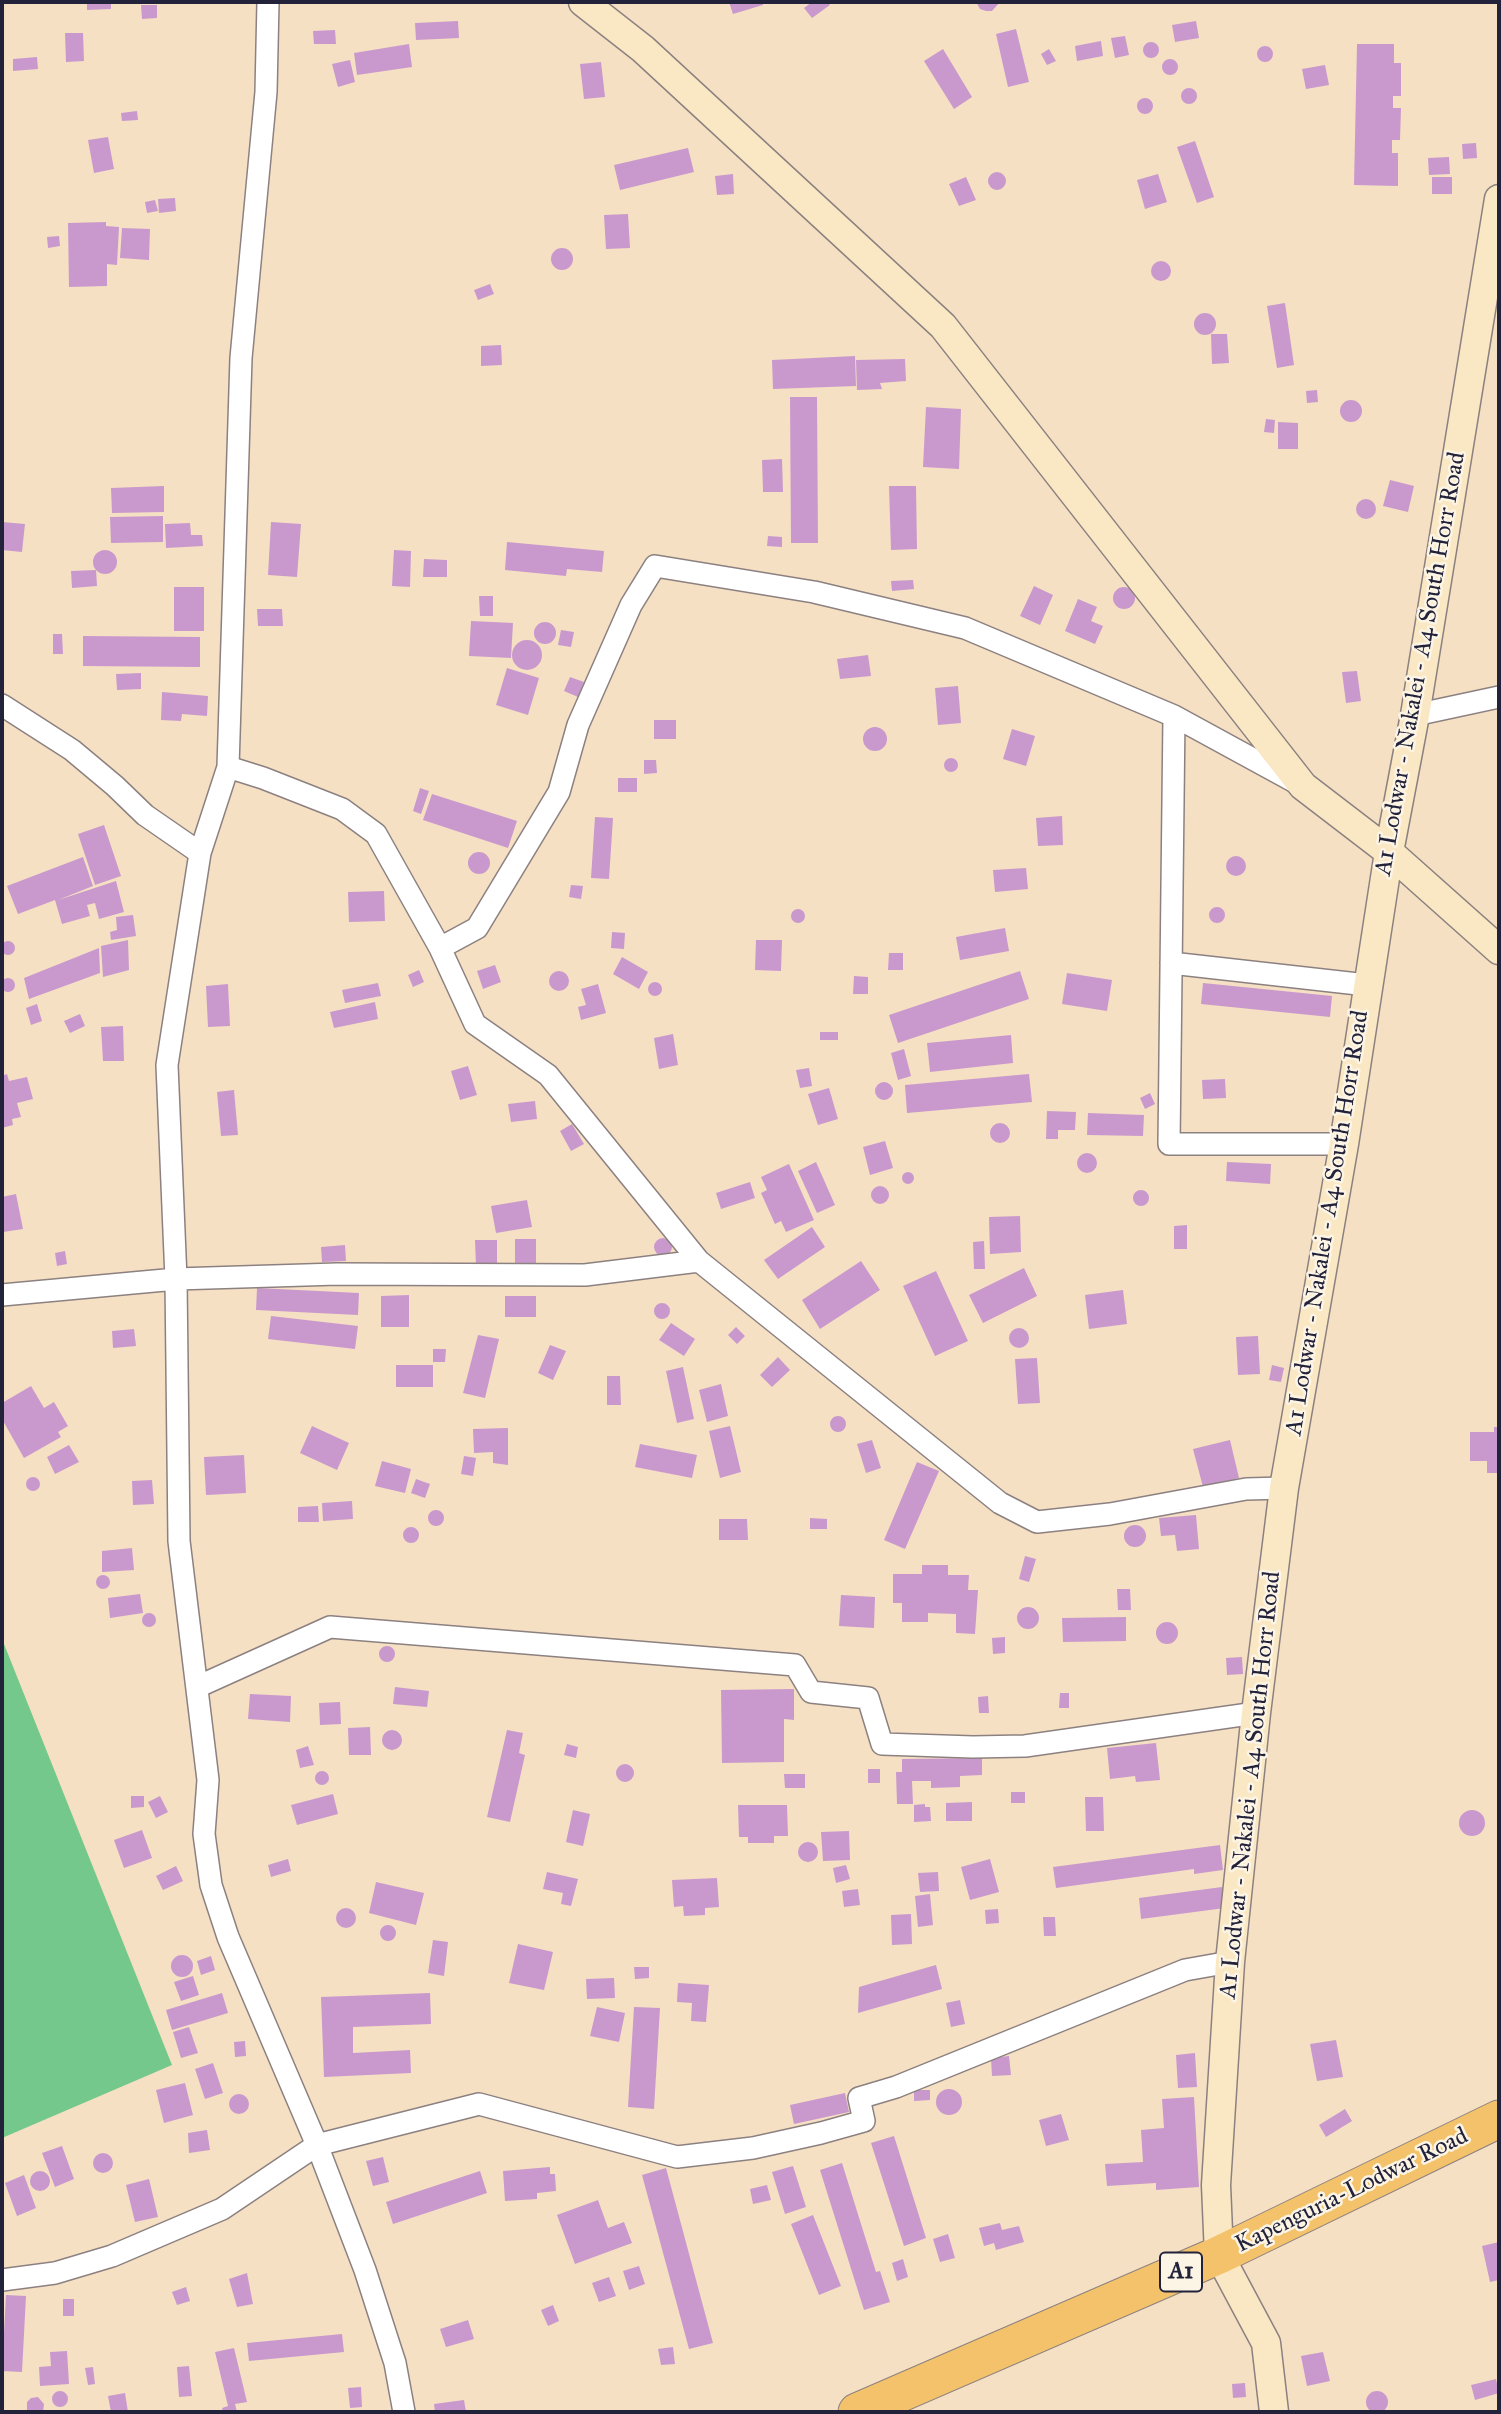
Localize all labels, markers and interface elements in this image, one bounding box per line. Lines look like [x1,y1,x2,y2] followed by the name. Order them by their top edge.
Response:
[1370,450,1472,878] street label: A1 Lodwar - Nakalei - A4 South Horr Road
[1280,1009,1376,1437] street label: A1 Lodwar - Nakalei - A4 South Horr Road
[1214,1570,1288,2000] street label: A1 Lodwar - Nakalei - A4 South Horr Road
[1231,2122,1473,2260] street label: Kapenguria-Lodwar Road
[1160,2252,1202,2292] road number: A1

